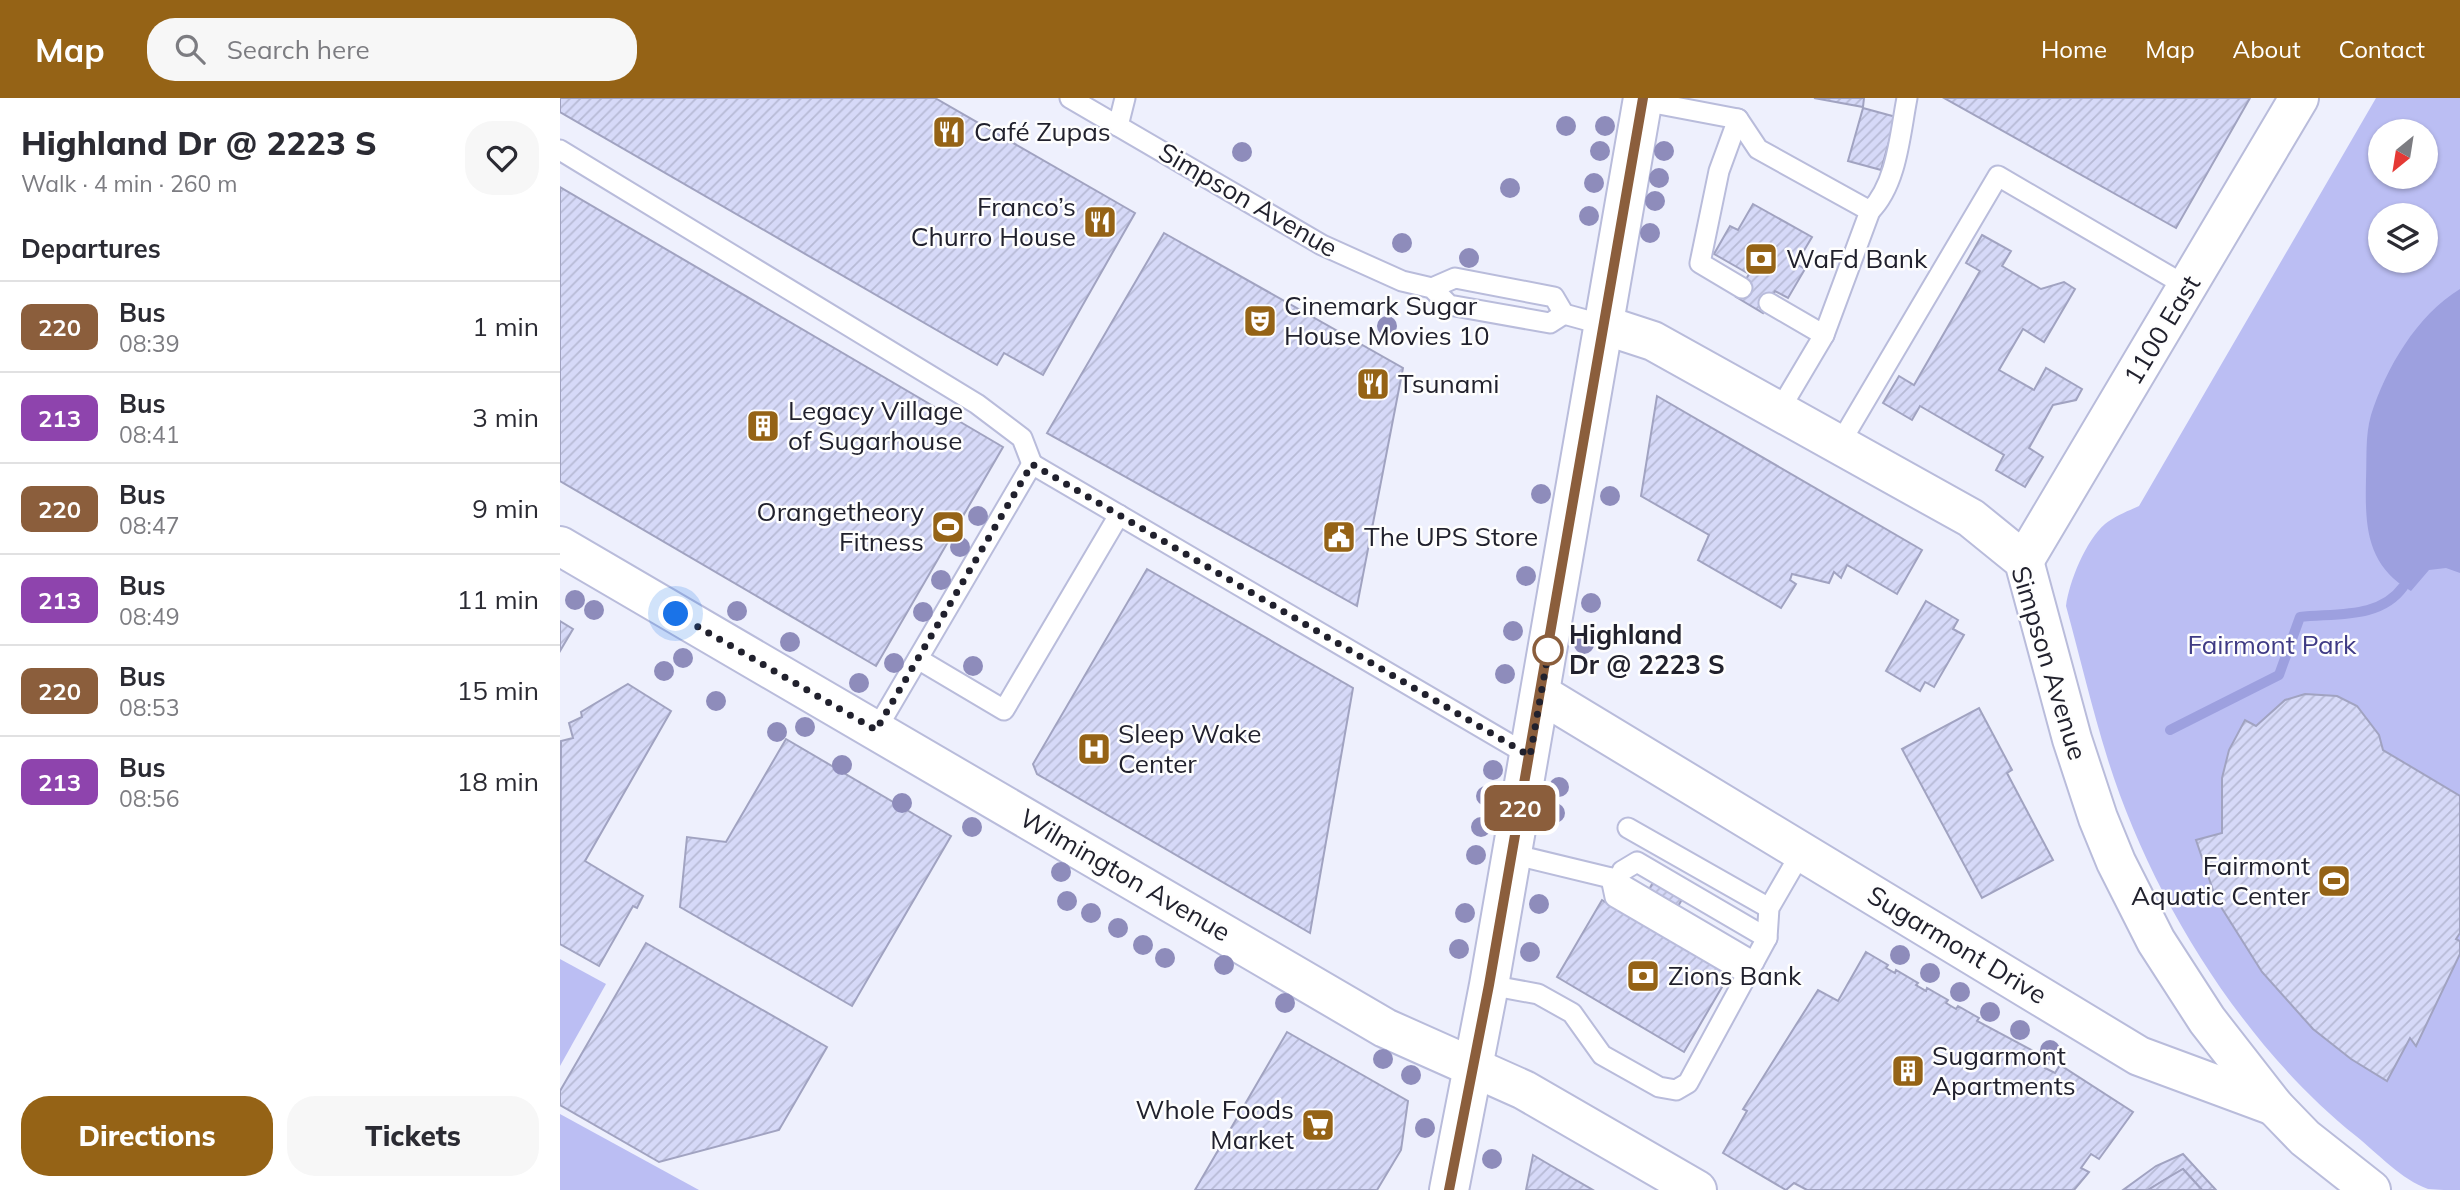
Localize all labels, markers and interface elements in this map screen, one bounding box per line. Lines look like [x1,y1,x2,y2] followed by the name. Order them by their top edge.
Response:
[147,18,637,81] search box
[35,29,105,70] text: Map
[171,30,209,68] icon: search
[227,33,370,66] text: Search here
[2041,34,2107,64] text: Home
[2145,34,2195,64] text: Map
[2233,34,2301,64] text: About
[2339,34,2425,64] text: Contact
[930,113,968,151] restaurant icon: Café Zupas
[974,115,1111,148] place label: Café Zupas
[2368,119,2438,189] north arrow
[2368,119,2438,273] map controls
[465,121,539,195] button: heart
[21,122,377,163] text: Highland Dr @ 2223 S
[1153,135,1344,264] street label: Simpson Avenue
[21,169,238,198] text: Walk · 4 min · 260 m
[911,190,1076,253] place label: Franco’s Churro House
[1081,203,1119,241] restaurant icon: Franco’s Churro House
[2368,203,2438,273] button: layers
[21,232,161,265] text: Departures
[1742,240,1780,278] bank icon: WaFd Bank
[1786,242,1928,275] place label: WaFd Bank
[2116,269,2207,390] street label: 1100 East
[1284,289,1490,352] place label: Cinemark Sugar House Movies 10
[119,296,165,329] text: Bus
[1241,302,1279,340] theatre icon: Cinemark Sugar House Movies 10
[472,310,539,343] text: 1 min
[38,312,81,342] text: 220
[119,329,179,358] text: 08:39
[1354,365,1392,403] restaurant icon: Tsunami
[1398,367,1499,400] place label: Tsunami
[119,387,165,420] text: Bus
[788,394,963,457] place label: Legacy Village of Sugarhouse
[472,401,539,434] text: 3 min
[38,403,81,433] text: 213
[744,407,782,445] building icon: Legacy Village of Sugarhouse
[119,420,179,449] text: 08:41
[119,478,165,511] text: Bus
[472,492,539,525] text: 9 min
[38,494,81,524] text: 220
[757,495,924,558] place label: Orangetheory Fitness
[929,508,967,546] sports icon: Orangetheory Fitness
[119,511,179,540] text: 08:47
[1320,518,1358,556] public building icon: The UPS Store
[1364,520,1538,553] place label: The UPS Store
[2004,562,2095,764] street label: Simpson Avenue
[119,569,165,602] text: Bus
[457,583,539,616] text: 11 min
[38,585,81,615] text: 213
[658,596,693,631] your location
[119,602,179,631] text: 08:49
[1569,618,1725,681] place label: Highland Dr @ 2223 S
[2188,628,2357,661] park label: Fairmont Park
[1533,635,1563,665] marker: Highland Dr @ 2223 S
[119,660,165,693] text: Bus
[457,674,539,707] text: 15 min
[38,676,81,706] text: 220
[119,693,179,722] text: 08:53
[1118,717,1261,780] place label: Sleep Wake Center
[1075,730,1113,768] hospital icon: Sleep Wake Center
[119,751,165,784] text: Bus
[457,765,539,798] text: 18 min
[38,767,81,797] text: 213
[119,784,179,813] text: 08:56
[1480,785,1560,831] line badge: 220
[1498,793,1542,823] text: 220
[1014,801,1236,948] street label: Wilmington Avenue
[2131,849,2311,912] place label: Fairmont Aquatic Center
[2315,862,2353,900] sports icon: Fairmont Aquatic Center
[1862,878,2053,1011] street label: Sugarmont Drive
[1624,957,1662,995] bank icon: Zions Bank
[1668,959,1802,992] place label: Zions Bank
[1932,1039,2076,1102] place label: Sugarmont Apartments
[1889,1052,1927,1090] building icon: Sugarmont Apartments
[1136,1093,1294,1156] place label: Whole Foods Market
[21,1096,273,1176] button: Directions
[287,1096,539,1176] button: Tickets
[1299,1106,1337,1144] supermarket icon: Whole Foods Market

